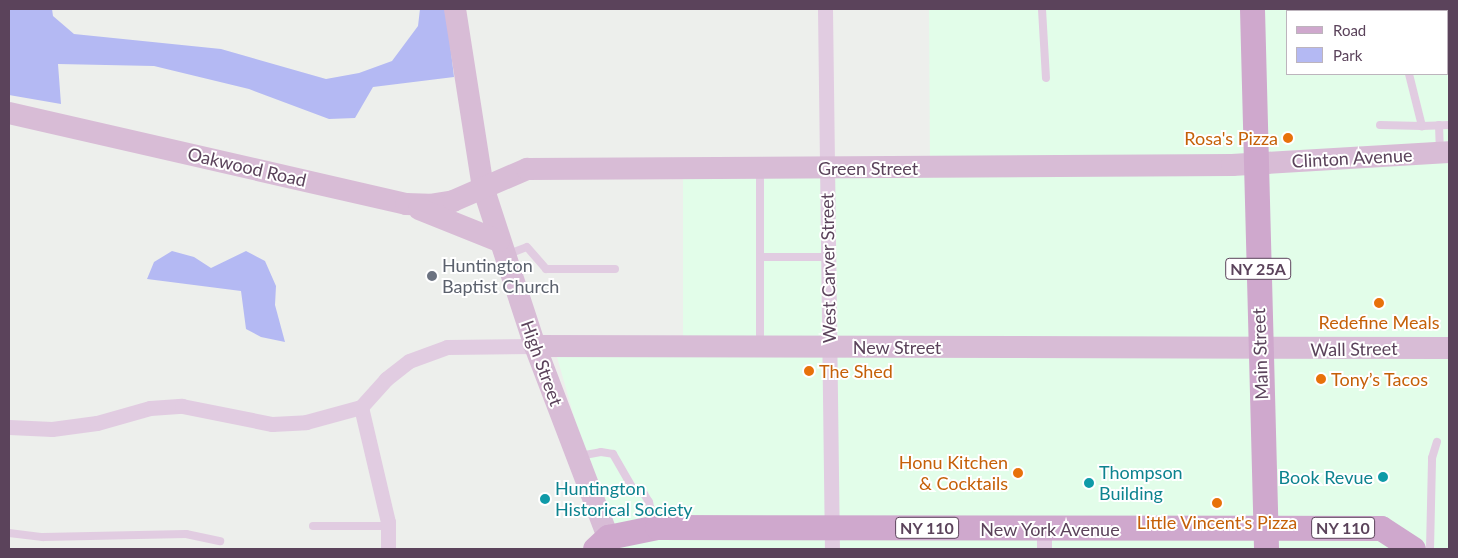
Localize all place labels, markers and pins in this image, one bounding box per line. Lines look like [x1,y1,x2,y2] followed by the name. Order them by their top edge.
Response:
[1184,127,1278,149] place label: Rosa's Pizza
[1282,132,1294,144] marker: Rosa's Pizza
[442,255,559,298] place label: Huntington Baptist Church
[426,270,438,282] marker: Huntington Baptist Church
[1373,297,1385,309] marker: Redefine Meals
[1318,311,1440,333] place label: Redefine Meals
[819,360,893,382] place label: The Shed
[803,365,815,377] marker: The Shed
[1331,368,1429,390] place label: Tony’s Tacos
[1315,373,1327,385] marker: Tony’s Tacos
[899,452,1008,494] place label: Honu Kitchen & Cocktails
[1099,462,1183,504] place label: Thompson Building
[1279,466,1373,488] place label: Book Revue
[1012,467,1024,479] marker: Honu Kitchen & Cocktails
[1377,471,1389,483] marker: Book Revue
[1083,477,1095,489] marker: Thompson Building
[555,478,693,520] place label: Huntington Historical Society
[539,493,551,505] marker: Huntington Historical Society
[1211,497,1223,509] marker: Little Vincent's Pizza
[1136,511,1298,533] place label: Little Vincent's Pizza

